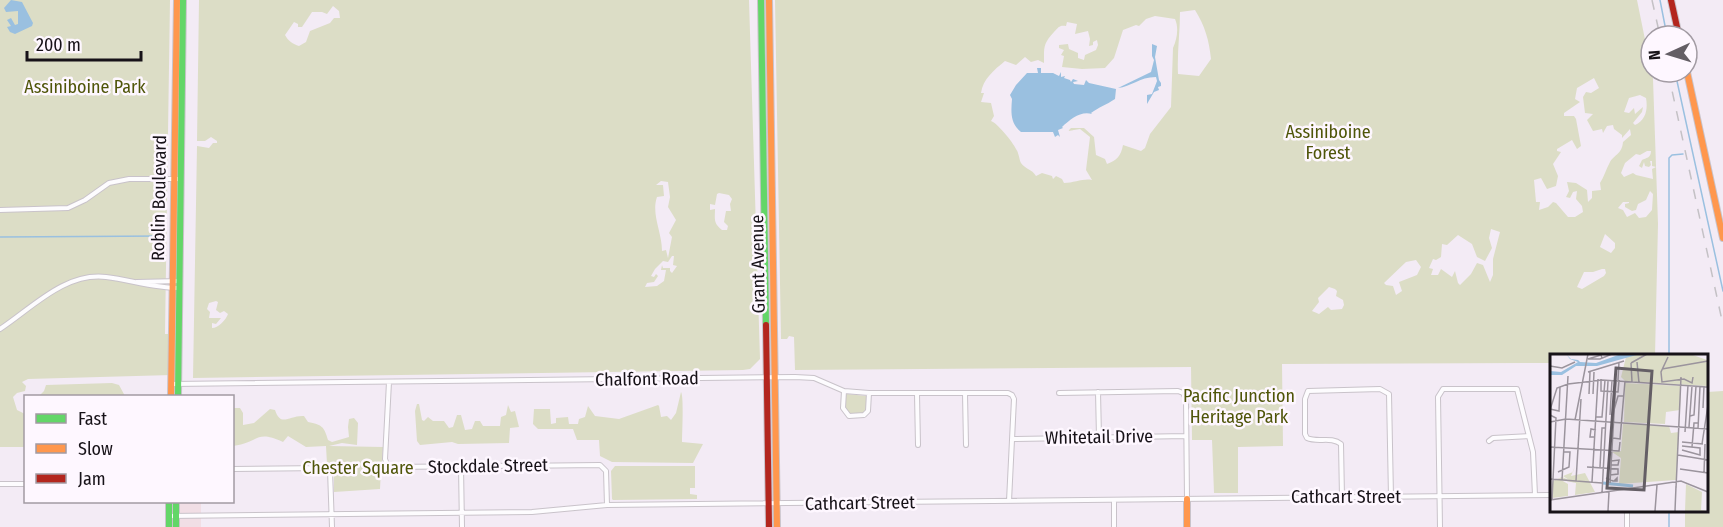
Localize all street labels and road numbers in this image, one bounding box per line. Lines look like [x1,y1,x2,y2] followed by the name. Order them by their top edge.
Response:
[147,135,171,261] street label: Roblin Boulevard
[746,214,770,313] street label: Grant Avenue
[595,367,699,391] street label: Chalfont Road
[1045,425,1153,449] street label: Whitetail Drive
[428,454,548,478] street label: Stockdale Street
[1291,486,1401,508] street label: Cathcart Street
[805,491,915,515] street label: Cathcart Street

